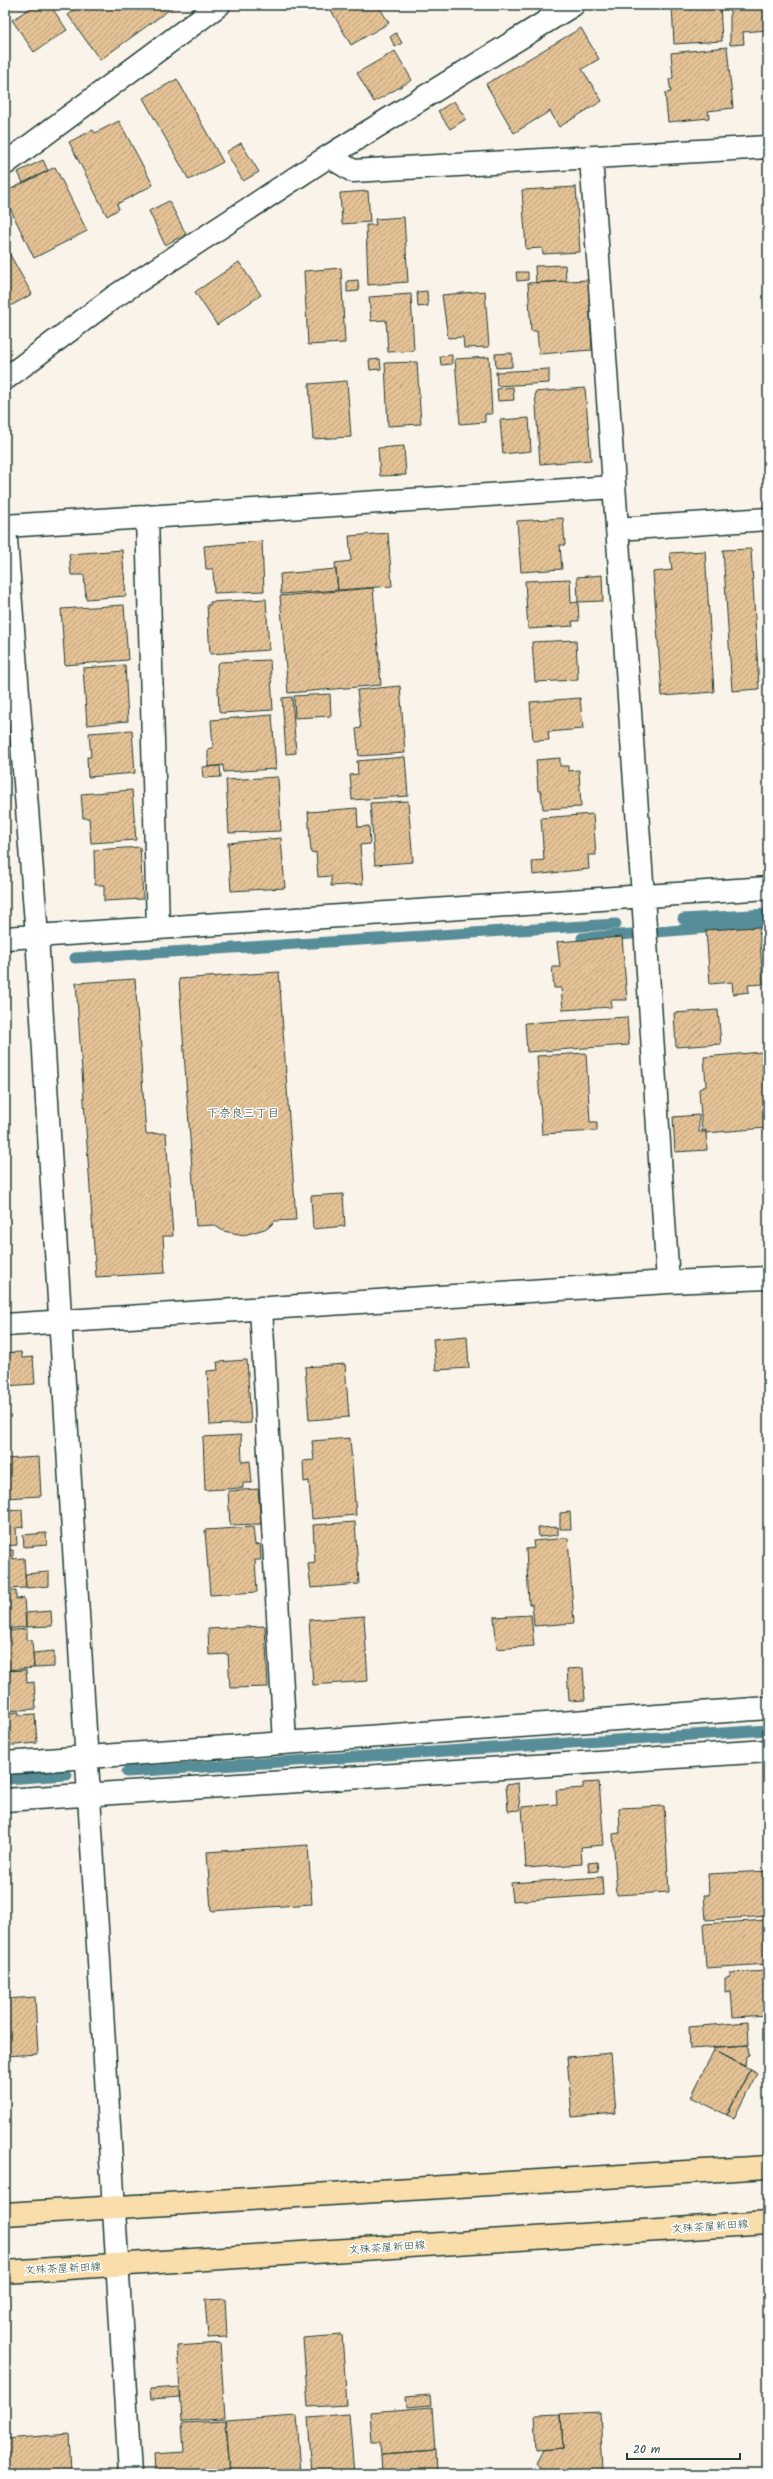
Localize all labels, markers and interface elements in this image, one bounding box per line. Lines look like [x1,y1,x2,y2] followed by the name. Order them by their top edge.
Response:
[207,1104,279,1123] district label: 下奈良三丁目
[671,2215,749,2239] street label: 文殊茶屋新田線
[348,2236,426,2260] street label: 文殊茶屋新田線
[24,2258,102,2280] street label: 文殊茶屋新田線
[627,2435,740,2461] scale bar
[633,2440,661,2459] text: 20 m

